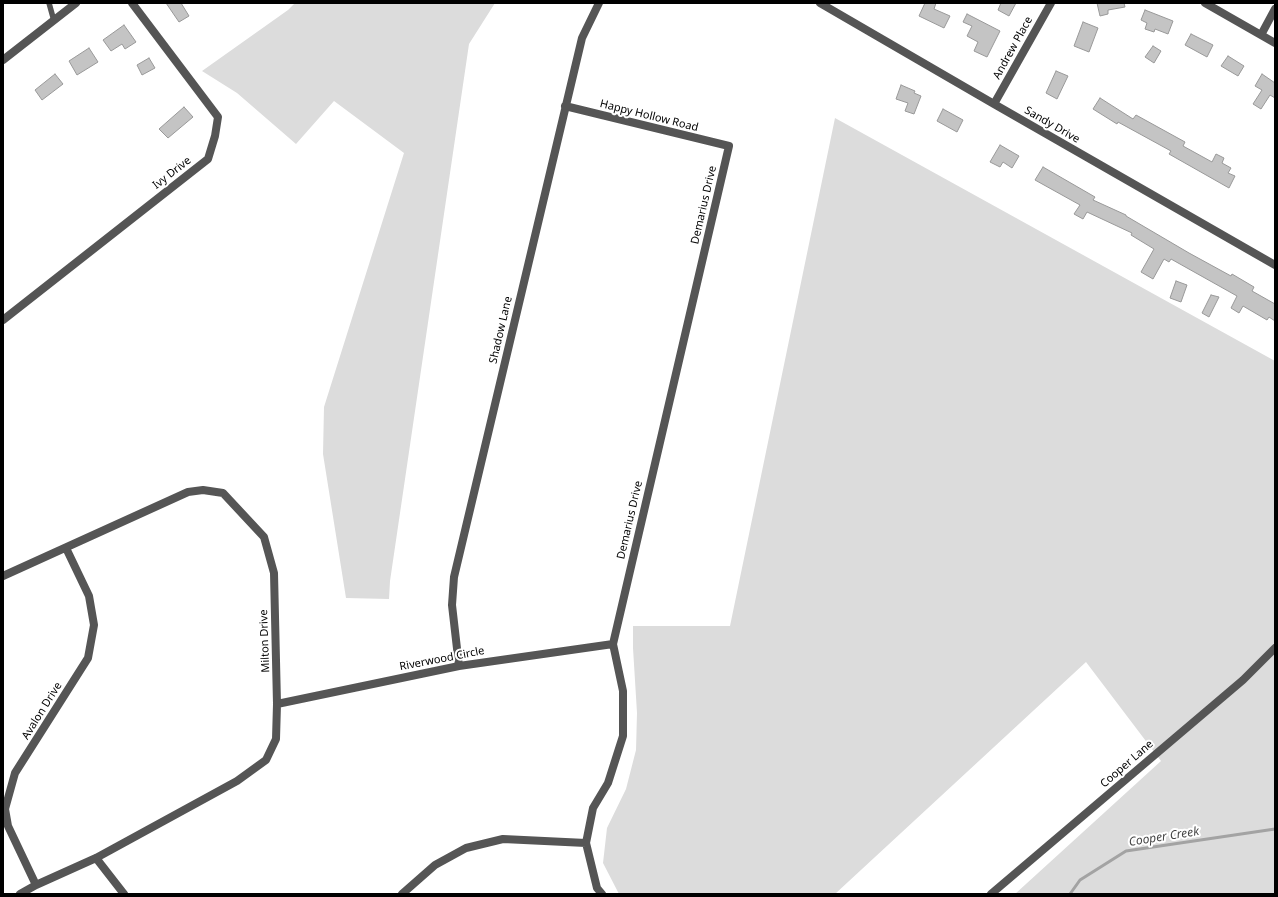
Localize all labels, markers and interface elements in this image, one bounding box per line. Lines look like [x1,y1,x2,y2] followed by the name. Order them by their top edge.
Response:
[990,14,1036,82] street label: Andrew Place
[598,97,700,135] street label: Happy Hollow Road
[1022,104,1082,146] street label: Sandy Drive
[150,154,194,192] street label: Ivy Drive
[689,164,719,246] street label: Demarius Drive
[487,295,515,365] street label: Shadow Lane
[615,479,645,561] street label: Demarius Drive
[257,609,273,673] street label: Milton Drive
[399,644,485,674] street label: Riverwood Circle
[19,680,65,742] street label: Avalon Drive
[1098,738,1156,790] street label: Cooper Lane
[1128,824,1200,850] water label: Cooper Creek

